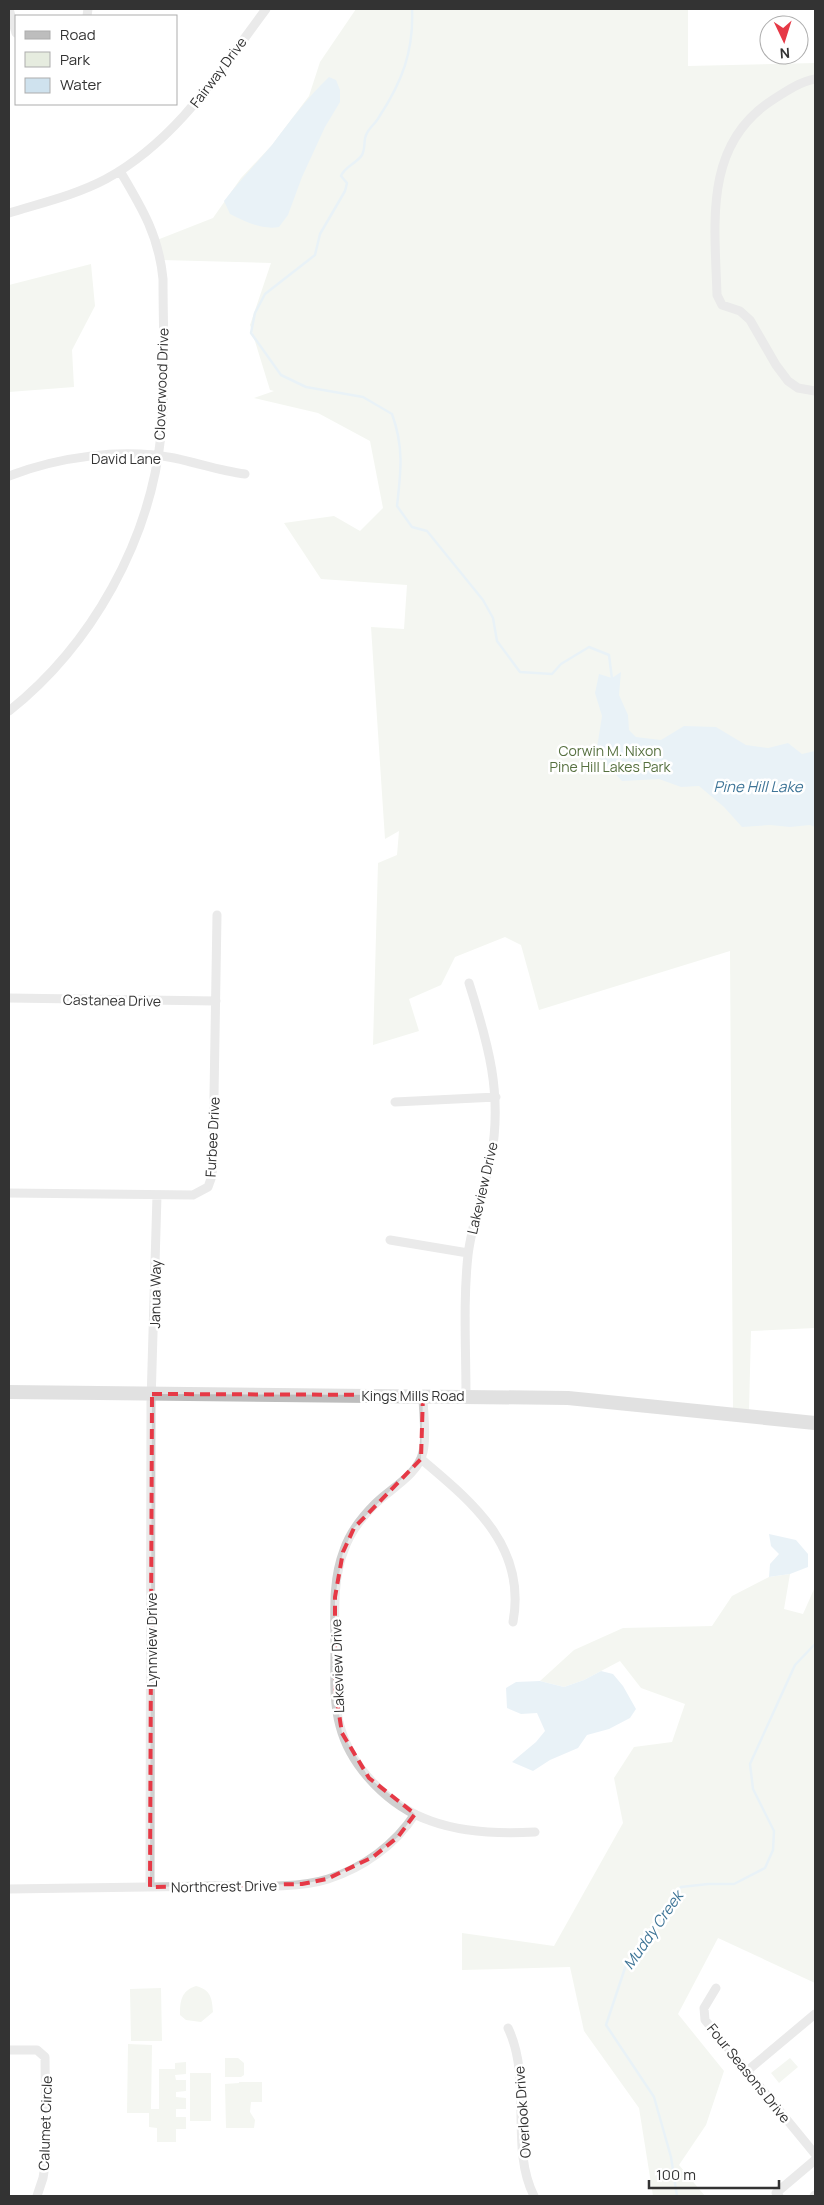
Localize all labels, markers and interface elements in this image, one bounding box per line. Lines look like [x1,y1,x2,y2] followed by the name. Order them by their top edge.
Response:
[15,15,178,105] legend
[759,15,809,65] north arrow
[60,24,96,45] text: Road
[185,33,251,111] street label: Fairway Drive
[779,44,791,63] text: N
[60,49,90,70] text: Park
[60,74,102,95] text: Water
[150,328,172,440] street label: Cloverwood Drive
[91,449,161,468] street label: David Lane
[549,741,672,776] park label: Corwin M. Nixon Pine Hill Lakes Park
[713,776,804,797] water label: Pine Hill Lake
[63,990,161,1010] street label: Castanea Drive
[200,1096,224,1178] street label: Furbee Drive
[462,1140,502,1236] street label: Lakeview Drive
[145,1259,165,1329] street label: Janua Way
[361,1386,465,1405] street label: Kings Mills Road
[142,1592,161,1688] street label: Lynnview Drive
[326,1619,348,1713] street label: Lakeview Drive
[171,1876,277,1896] street label: Northcrest Drive
[618,1885,689,1973] water label: Muddy Creek
[703,2019,795,2127] street label: Four Seasons Drive
[509,2065,535,2159] street label: Overlook Drive
[34,2075,56,2171] street label: Calumet Circle
[649,2158,779,2190] scale bar
[656,2164,696,2185] text: 100 m

